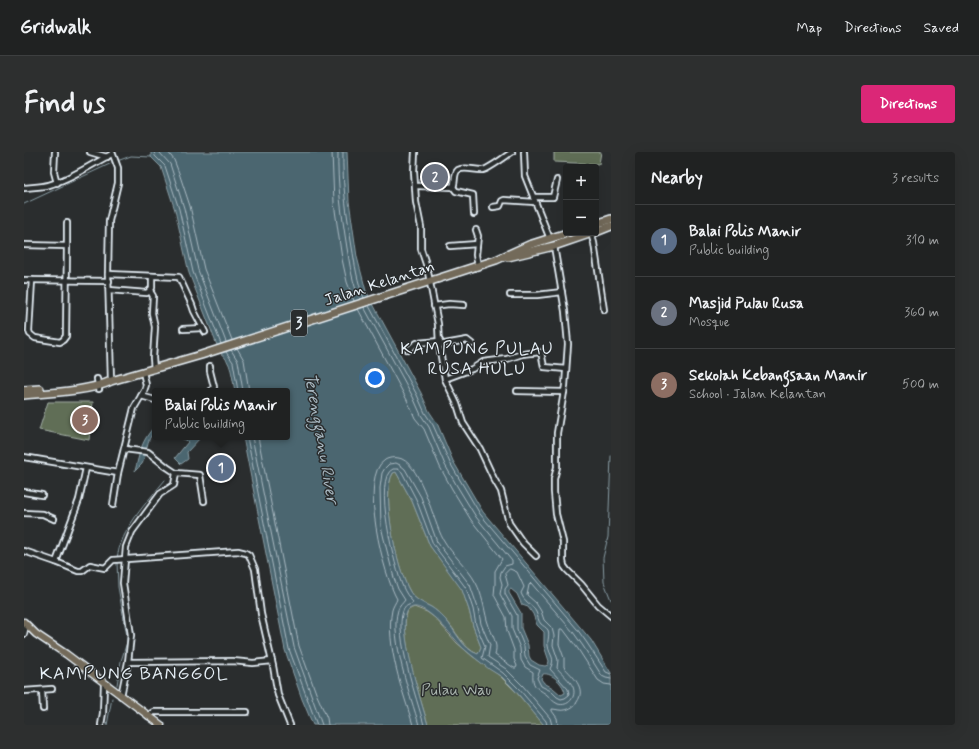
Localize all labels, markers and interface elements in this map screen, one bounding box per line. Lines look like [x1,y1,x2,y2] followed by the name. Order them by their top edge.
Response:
[20,15,91,40] text: Gridwalk
[796,19,822,37] text: Map
[844,19,902,37] text: Directions
[924,19,959,37] text: Saved
[861,85,955,123] button: Directions
[24,86,105,123] text: Find us
[422,162,448,192] pin: 2
[563,164,599,236] map controls
[563,164,599,200] button: +
[651,167,703,189] text: Nearby
[892,170,939,187] text: 3 results
[563,200,599,236] button: −
[689,222,801,242] text: Balai Polis Manir
[661,232,667,249] text: 1
[906,232,939,249] text: 310 m
[689,242,769,259] text: Public building
[322,256,437,311] street label: Jalan Kelantan
[689,294,804,314] text: Masjid Pulau Rusa
[661,304,667,321] text: 2
[904,304,939,321] text: 360 m
[291,310,307,336] road number: 3
[689,314,730,331] text: Mosque
[400,338,554,380] district label: KAMPUNG PULAU RUSA HULU
[689,366,867,386] text: Sekolah Kebangsaan Manir
[365,368,385,388] your location
[297,371,344,509] water label: Terengganu River
[661,376,667,393] text: 3
[902,376,939,393] text: 500 m
[689,386,826,403] text: School · Jalan Kelantan
[152,388,290,440] popup
[165,396,277,416] text: Balai Polis Manir
[72,405,98,435] pin: 3
[165,416,245,433] text: Public building
[208,453,234,483] pin: 1
[39,662,229,686] district label: KAMPUNG BANGGOL
[421,680,491,701] park label: Pulau Wau

